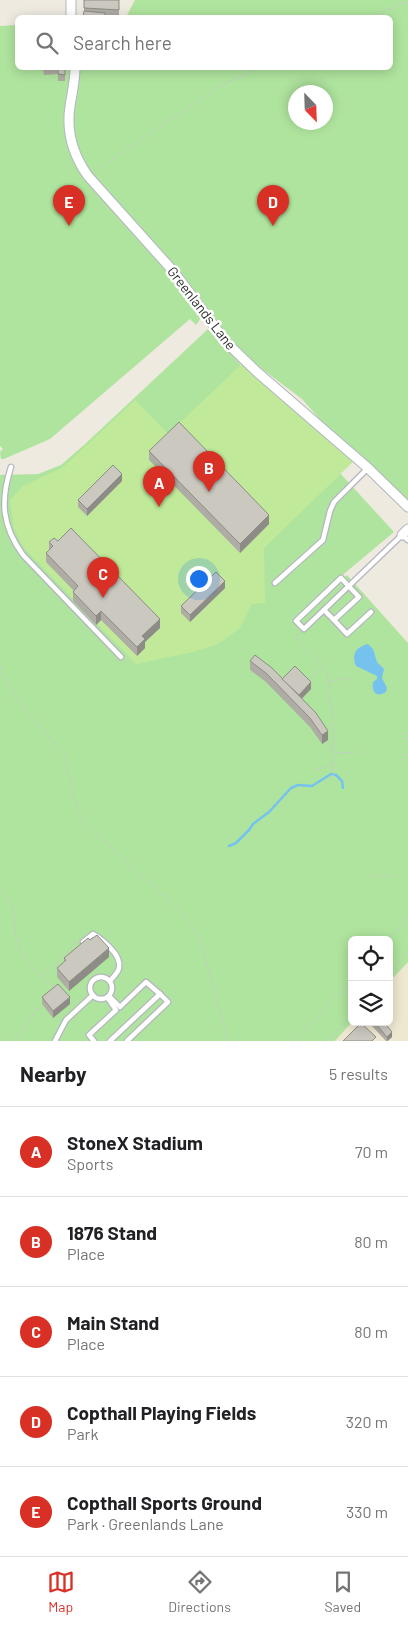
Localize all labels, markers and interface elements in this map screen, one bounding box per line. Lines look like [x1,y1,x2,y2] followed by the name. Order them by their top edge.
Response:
[15,15,393,70] search box
[33,29,61,57] icon: search
[73,31,172,54] text: Search here
[288,85,333,130] north arrow
[53,185,85,226] pin: E
[257,185,289,226] pin: D
[164,263,240,353] street label: Greenlands Lane
[193,451,225,492] pin: B
[143,466,175,507] pin: A
[87,557,119,598] pin: C
[186,566,212,592] your location
[348,936,393,1026] map controls
[348,936,393,981] button: locate
[348,981,393,1026] button: layers
[20,1061,86,1086] text: Nearby
[329,1064,388,1083] text: 5 results
[67,1131,203,1154] text: StoneX Stadium
[31,1142,41,1161] text: A
[355,1142,388,1161] text: 70 m
[67,1154,113,1173] text: Sports
[67,1221,157,1244] text: 1876 Stand
[31,1232,41,1251] text: B
[354,1232,388,1251] text: 80 m
[67,1244,105,1263] text: Place
[67,1311,159,1334] text: Main Stand
[31,1322,41,1341] text: C
[354,1322,388,1341] text: 80 m
[67,1334,105,1353] text: Place
[67,1401,256,1424] text: Copthall Playing Fields
[31,1412,41,1431] text: D
[346,1412,388,1431] text: 320 m
[67,1424,98,1443] text: Park
[67,1491,262,1514] text: Copthall Sports Ground
[31,1502,41,1521] text: E
[346,1502,388,1521] text: 330 m
[67,1514,224,1533] text: Park · Greenlands Lane
[47,1568,75,1615] tab: Map
[168,1568,231,1615] tab: Directions
[324,1568,361,1615] tab: Saved

